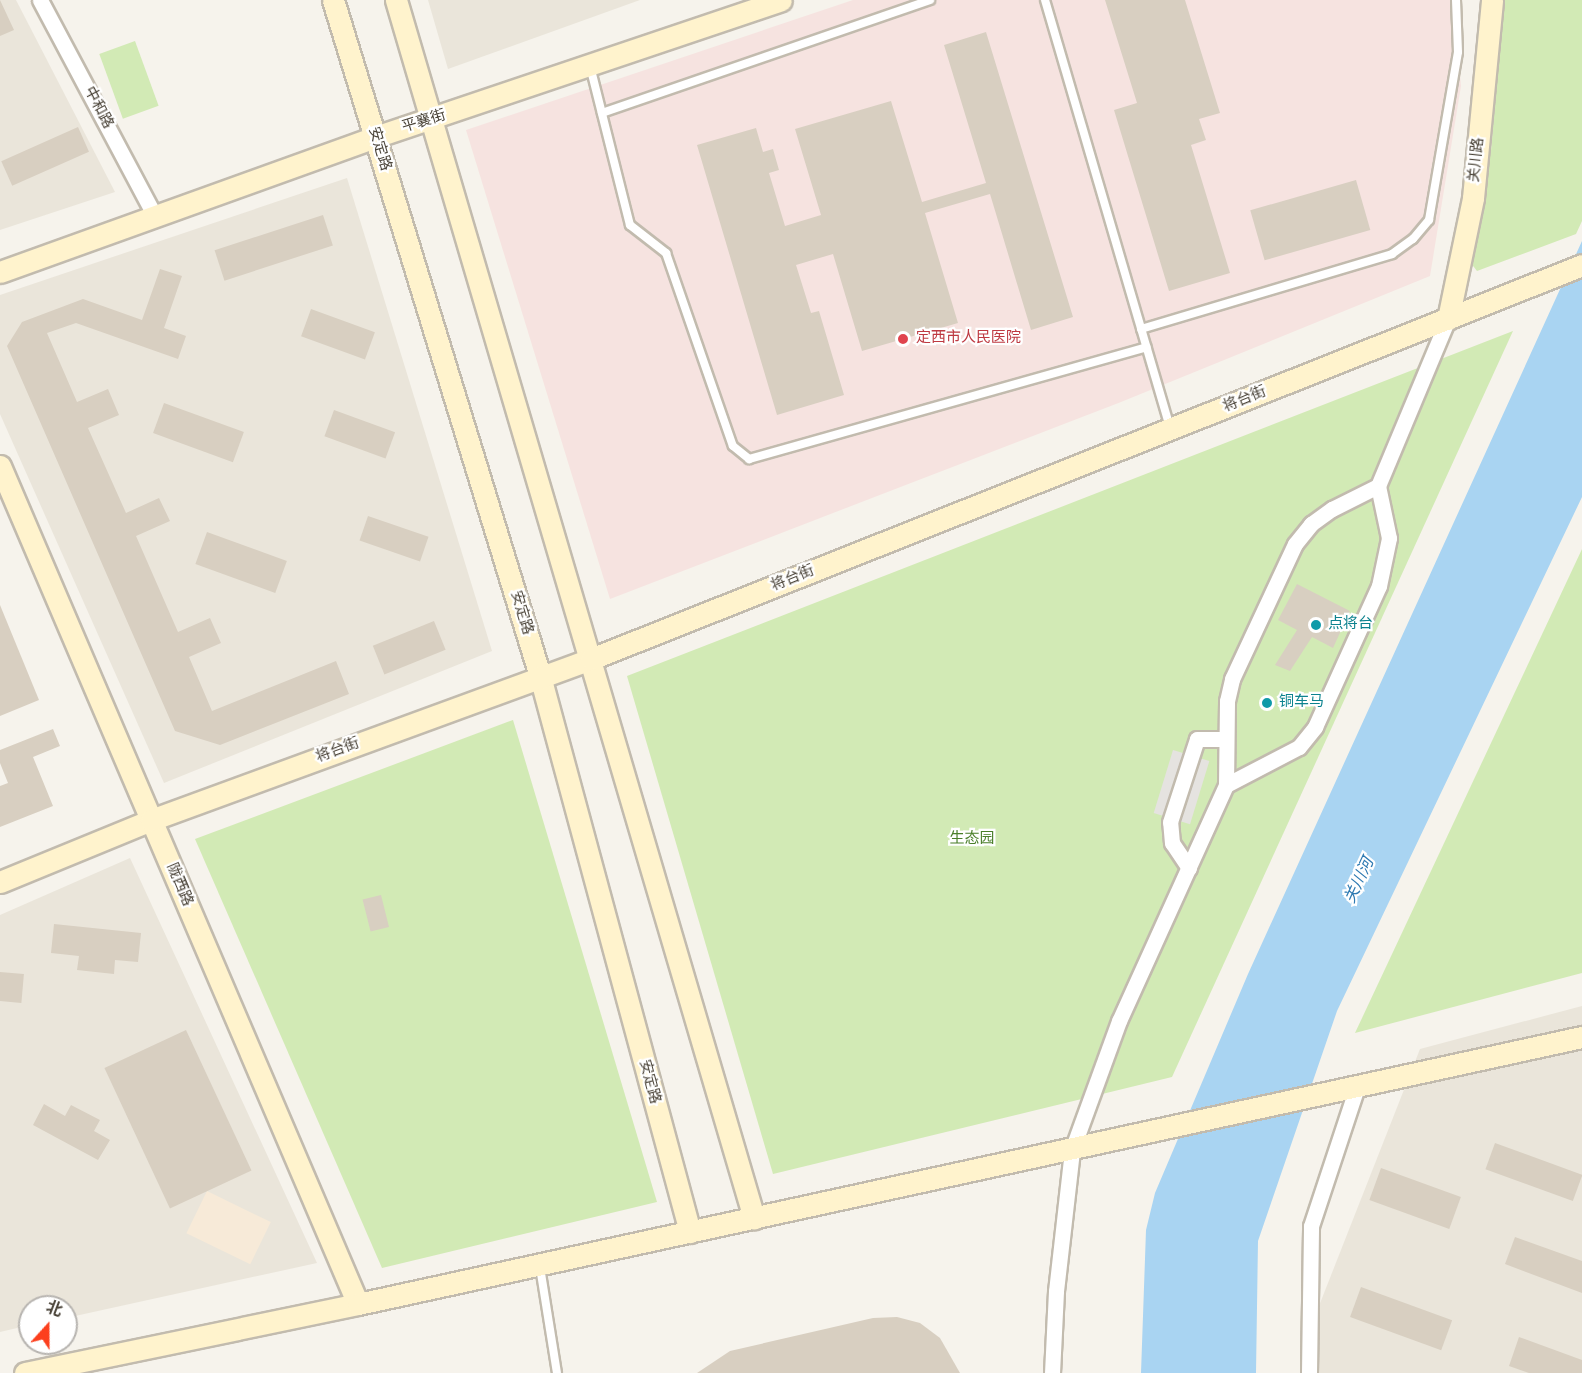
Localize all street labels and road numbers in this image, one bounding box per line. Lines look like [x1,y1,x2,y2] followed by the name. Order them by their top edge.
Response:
[79,84,117,132] street label: 中和路
[400,107,448,137] street label: 平襄街
[364,125,394,173] street label: 安定路
[1466,137,1488,183] street label: 关川路
[1221,383,1269,417] street label: 将台街
[769,562,817,596] street label: 将台街
[506,589,536,637] street label: 安定路
[314,735,362,767] street label: 将台街
[162,861,196,909] street label: 陇西路
[634,1058,664,1106] street label: 安定路

